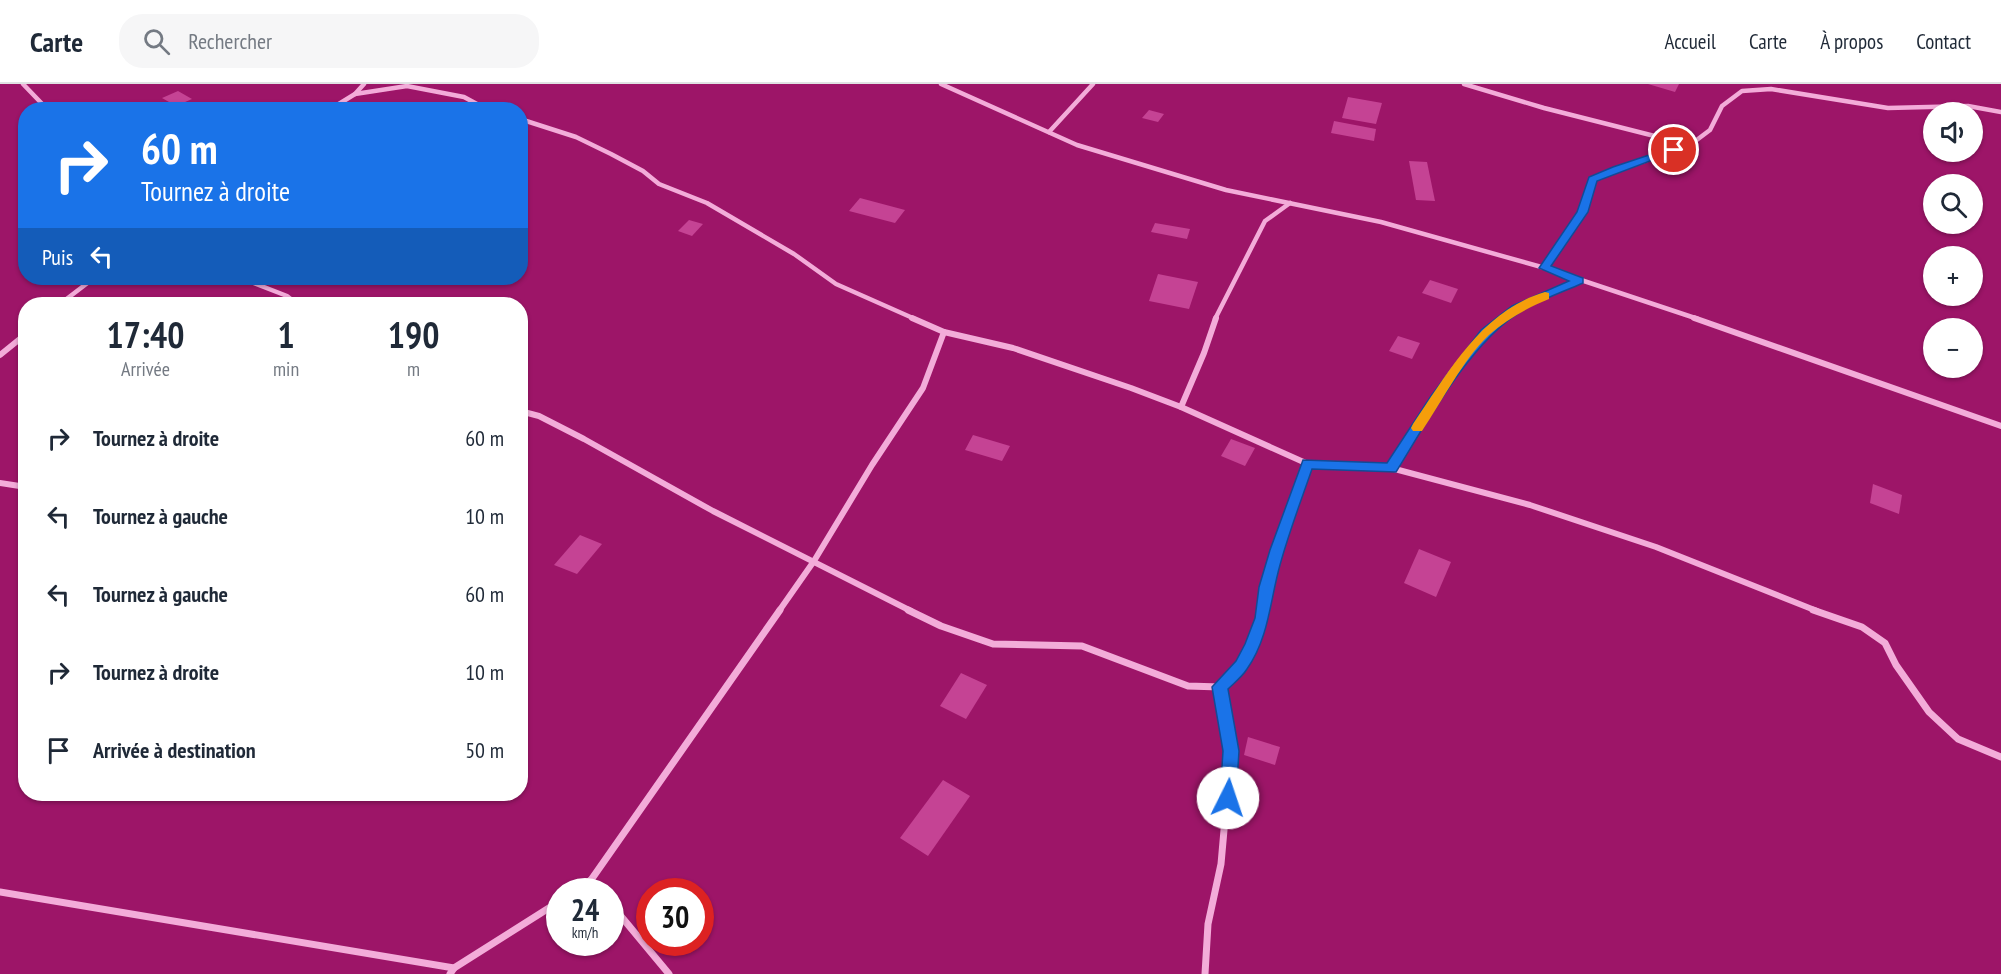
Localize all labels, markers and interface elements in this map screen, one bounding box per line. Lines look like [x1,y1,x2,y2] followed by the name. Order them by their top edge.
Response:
[119,14,539,68] search box
[30,23,83,60] text: Carte
[140,25,173,58] icon: search
[188,27,272,55] text: Rechercher
[1664,28,1716,55] text: Accueil
[1749,28,1787,55] text: Carte
[1820,28,1883,55] text: À propos
[1916,28,1971,55] text: Contact
[1923,102,1983,378] map controls
[1923,102,1983,162] button: sound
[141,121,218,176] text: 60 m
[1648,124,1699,175] pin
[42,126,120,204] icon: right
[1657,133,1690,166] icon: arrive
[141,174,290,208] text: Tournez à droite
[1923,174,1983,234] button: search
[85,240,118,273] icon: left
[42,243,73,271] text: Puis
[1923,246,1983,306] button: +
[107,311,184,358] text: 17:40
[277,311,295,358] text: 1
[388,311,439,358] text: 190
[1923,318,1983,378] button: −
[121,356,170,382] text: Arrivée
[273,356,299,382] text: min
[407,356,420,382] text: m
[42,422,75,455] icon: right
[93,424,219,452] text: Tournez à droite
[465,424,504,452] text: 60 m
[42,500,75,533] icon: left
[93,502,228,530] text: Tournez à gauche
[465,502,504,530] text: 10 m
[42,578,75,611] icon: left
[93,580,228,608] text: Tournez à gauche
[465,580,504,608] text: 60 m
[42,656,75,689] icon: right
[93,658,219,686] text: Tournez à droite
[465,658,504,686] text: 10 m
[42,734,75,767] icon: arrive
[93,736,256,764] text: Arrivée à destination
[465,736,504,764] text: 50 m
[1196,766,1260,830] position arrow
[636,878,714,956] speed limit sign: 30
[571,890,599,929] text: 24
[572,923,598,942] text: km/h

